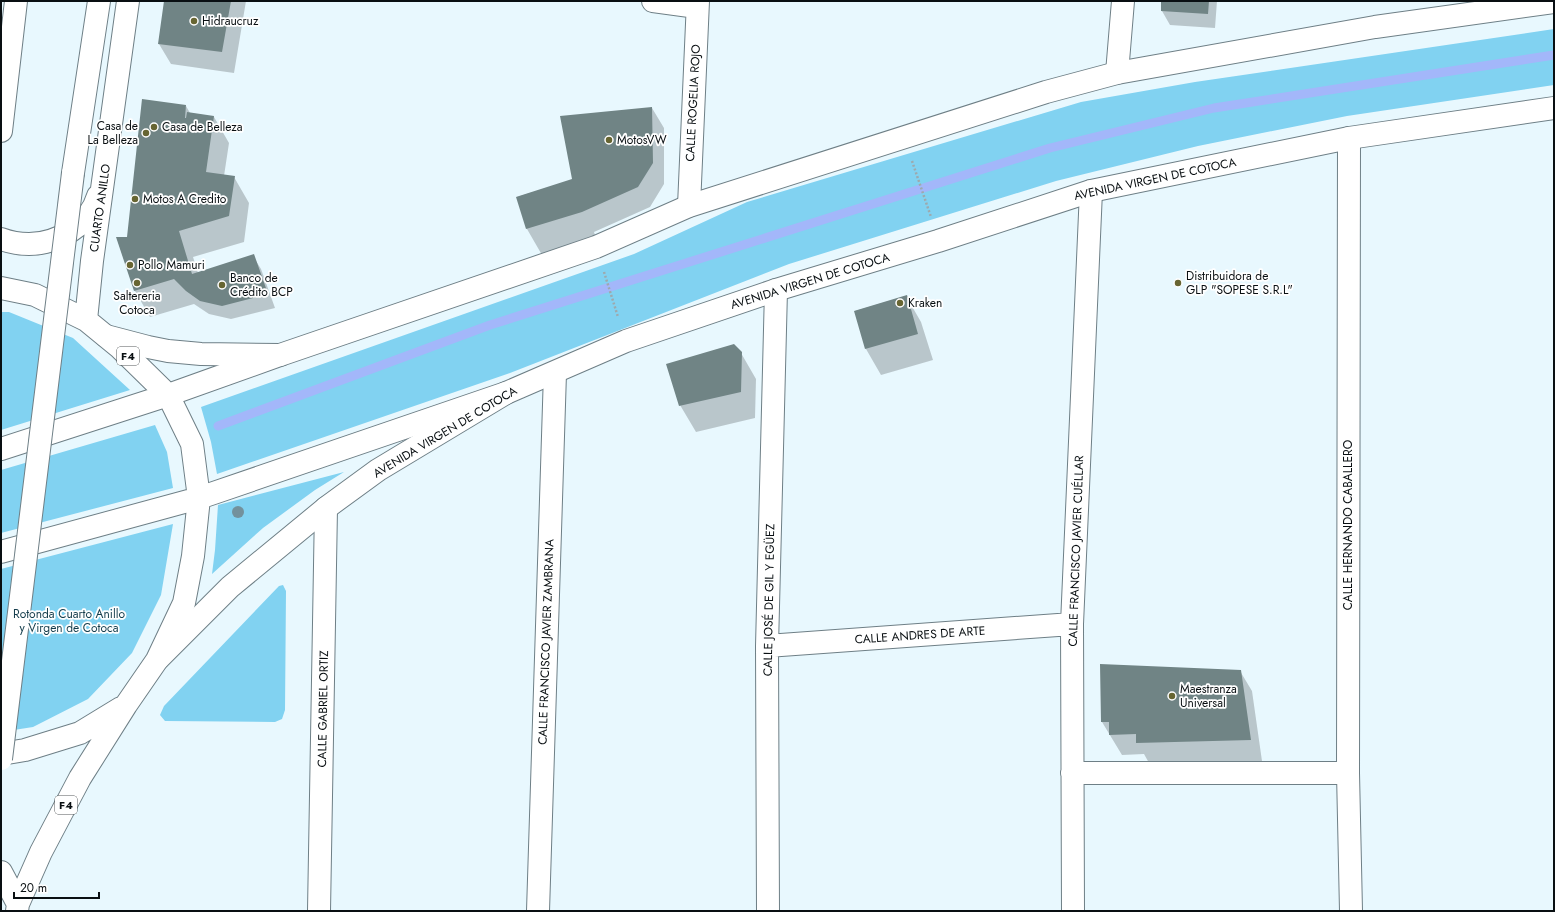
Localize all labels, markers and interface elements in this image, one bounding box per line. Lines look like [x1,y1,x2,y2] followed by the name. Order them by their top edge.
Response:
[202,12,259,30] place label: Hidraucruz
[189,16,199,26] marker: Hidraucruz
[681,44,705,162] street label: CALLE ROGELIA ROJO
[88,117,138,149] place label: Casa de La Belleza
[162,118,243,136] place label: Casa de Belleza
[149,122,159,132] marker: Casa de Belleza
[141,128,151,138] marker: Casa de La Belleza
[617,131,667,149] place label: MotosVW
[604,135,614,145] marker: MotosVW
[1072,153,1238,205] street label: AVENIDA VIRGEN DE COTOCA
[85,163,115,253] street label: CUARTO ANILLO
[143,190,227,208] place label: Motos A Credito
[130,194,140,204] marker: Motos A Credito
[728,248,892,314] street label: AVENIDA VIRGEN DE COTOCA
[138,256,205,274] place label: Pollo Mamuri
[125,260,135,270] marker: Pollo Mamuri
[1186,267,1293,299] place label: Distribuidora de GLP "SOPESE S.R.L"
[230,269,293,301] place label: Banco de Crédito BCP
[132,278,142,288] marker: Saltereria Cotoca
[1173,278,1183,288] marker: Distribuidora de GLP "SOPESE S.R.L"
[217,280,227,290] marker: Banco de Crédito BCP
[113,287,161,319] place label: Saltereria Cotoca
[908,294,942,312] place label: Kraken
[895,298,905,308] marker: Kraken
[117,347,139,365] road number: F4
[370,382,521,482] street label: AVENIDA VIRGEN DE COTOCA
[1339,440,1357,610] street label: CALLE HERNANDO CABALLERO
[1064,455,1088,647] street label: CALLE FRANCISCO JAVIER CUÉLLAR
[759,523,779,676] street label: CALLE JOSÉ DE GIL Y EGÜEZ
[533,539,559,745] street label: CALLE FRANCISCO JAVIER ZAMBRANA
[13,605,125,637] park label: Rotonda Cuarto Anillo y Virgen de Cotoca
[854,621,986,649] street label: CALLE ANDRES DE ARTE
[313,650,333,768] street label: CALLE GABRIEL ORTIZ
[1180,680,1237,712] place label: Maestranza Universal
[1167,691,1177,701] marker: Maestranza Universal
[55,796,77,814] road number: F4
[14,874,99,900] scale bar
[20,879,47,897] text: 20 m

